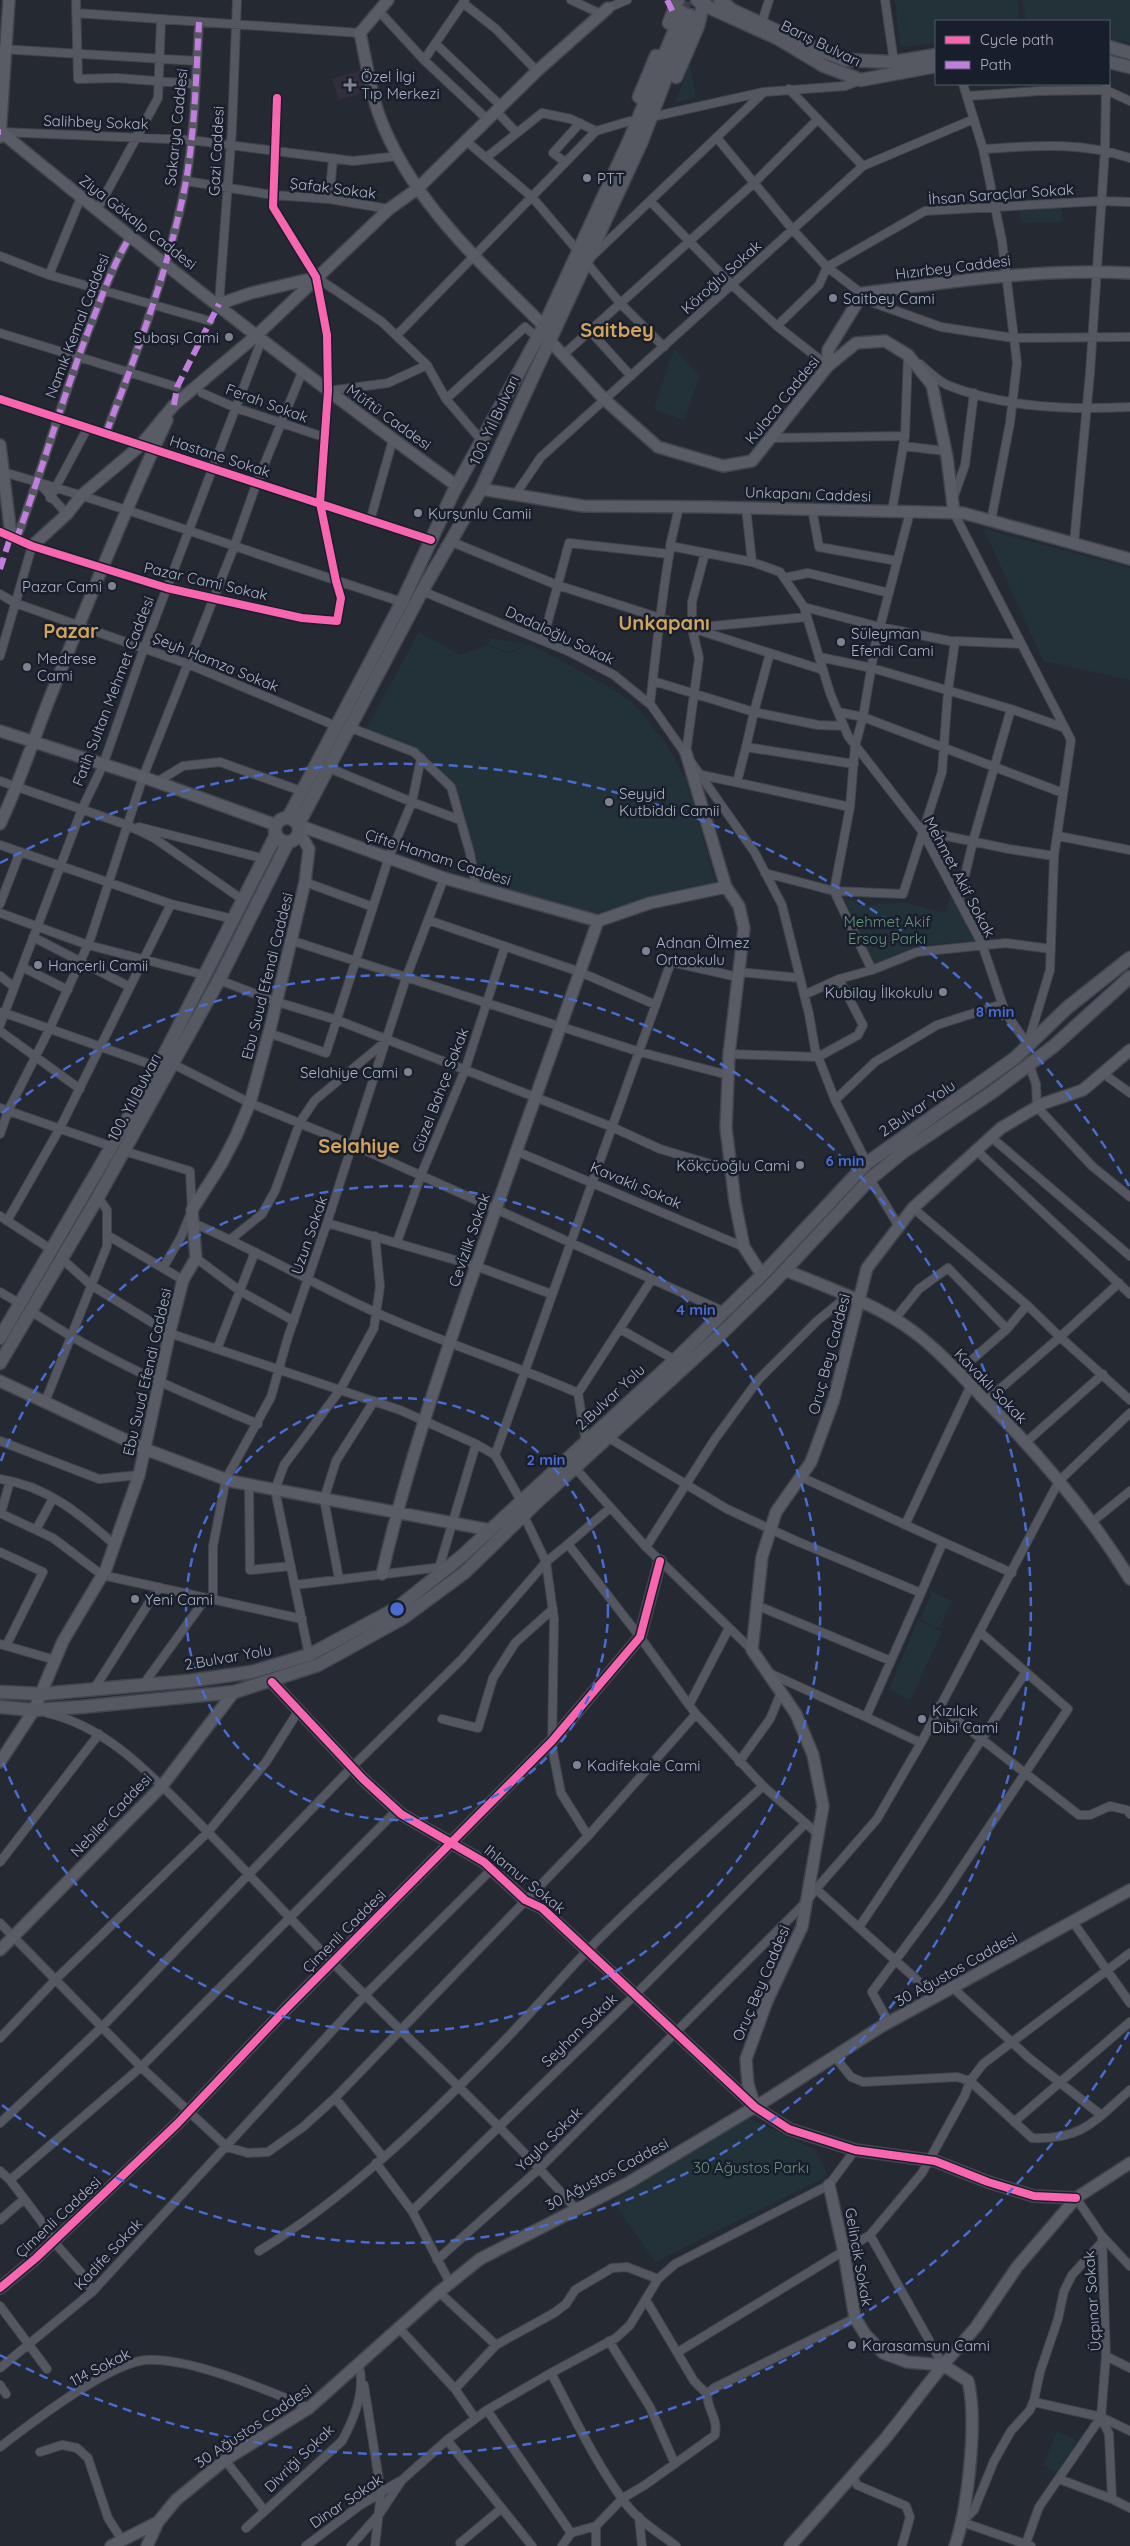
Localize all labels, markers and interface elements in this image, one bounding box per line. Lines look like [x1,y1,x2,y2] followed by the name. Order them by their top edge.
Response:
[778,16,864,70] street label: Barış Bulvarı
[935,20,1110,85] legend
[980,30,1054,49] text: Cycle path
[980,55,1012,74] text: Path
[160,67,192,187] street label: Sakarya Caddesi
[361,67,440,103] place label: Özel İlgi Tıp Merkezi
[343,78,357,92] marker: Özel İlgi Tıp Merkezi
[204,106,228,196] street label: Gazi Caddesi
[43,111,149,133] street label: Salihbey Sokak
[597,169,625,188] place label: PTT
[76,170,200,274] street label: Ziya Gökalp Caddesi
[581,172,593,184] marker: PTT
[289,173,377,203] street label: Şafak Sokak
[927,179,1075,209] street label: İhsan Saraçlar Sokak
[677,236,765,318] street label: Köroğlu Sokak
[894,250,1012,284] street label: Hızırbey Caddesi
[41,251,113,401] street label: Namık Kemal Caddesi
[843,289,935,308] place label: Saitbey Cami
[827,292,839,304] marker: Saitbey Cami
[580,317,654,342] district label: Saitbey
[134,328,219,347] place label: Subaşı Cami
[223,331,235,343] marker: Subaşı Cami
[741,352,823,448] street label: Kulaca Caddesi
[465,372,523,468] street label: 100. Yıl Bulvarı
[223,379,311,427] street label: Ferah Sokak
[343,380,435,454] street label: Müftü Caddesi
[167,431,273,481] street label: Hastane Sokak
[745,482,871,506] street label: Unkapanı Caddesi
[428,504,532,523] place label: Kurşunlu Camii
[412,507,424,519] marker: Kurşunlu Camii
[142,558,270,604] street label: Pazar Cami Sokak
[22,577,102,596] place label: Pazar Cami
[106,580,118,592] marker: Pazar Cami
[68,593,158,789] street label: Fatih Sultan Mehmet Caddesi
[502,601,618,669] street label: Dadaloğlu Sokak
[618,610,710,635] district label: Unkapanı
[43,618,99,643] district label: Pazar
[851,624,934,660] place label: Süleyman Efendi Cami
[150,628,282,696] street label: Şeyh Hamza Sokak
[835,636,847,648] marker: Süleyman Efendi Cami
[37,649,96,685] place label: Medrese Cami
[21,661,33,673] marker: Medrese Cami
[619,784,719,820] place label: Seyyid Kutbiddi Camii
[603,796,615,808] marker: Seyyid Kutbiddi Camii
[920,813,1000,941] street label: Mehmet Akif Sokak
[363,824,513,890] street label: Çifte Hamam Caddesi
[237,890,297,1062] street label: Ebu Suud Efendi Caddesi
[843,912,931,948] park label: Mehmet Akif Ersoy Parkı
[656,933,750,969] place label: Adnan Ölmez Ortaokulu
[640,945,652,957] marker: Adnan Ölmez Ortaokulu
[48,956,148,975] place label: Hançerli Camii
[32,959,44,971] marker: Hançerli Camii
[825,983,933,1002] place label: Kubilay İlkokulu
[937,986,949,998] marker: Kubilay İlkokulu
[976,1002,1014,1021] text: 8 min
[407,1025,473,1155] street label: Güzel Bahçe Sokak
[103,1050,165,1144] street label: 100. Yıl Bulvarı
[300,1063,398,1082] place label: Selahiye Cami
[402,1066,414,1078] marker: Selahiye Cami
[875,1076,959,1140] street label: 2.Bulvar Yolu
[318,1133,400,1158] district label: Selahiye
[826,1151,864,1170] text: 6 min
[676,1156,790,1175] place label: Kökçüoğlu Cami
[587,1157,685,1213] street label: Kavaklı Sokak
[794,1159,806,1171] marker: Kökçüoğlu Cami
[444,1191,494,1289] street label: Cevizlik Sokak
[287,1193,331,1277] street label: Uzun Sokak
[118,1286,176,1458] street label: Ebu Suud Efendi Caddesi
[804,1292,854,1416] street label: Oruç Bey Caddesi
[676,1300,716,1319] text: 4 min
[950,1344,1032,1428] street label: Kavaklı Sokak
[571,1360,649,1434] street label: 2.Bulvar Yolu
[526,1450,566,1469] text: 2 min
[145,1590,213,1609] place label: Yeni Cami
[129,1593,141,1605] marker: Yeni Cami
[388,1600,406,1618] centre of rings
[183,1640,273,1674] street label: 2.Bulvar Yolu
[932,1701,998,1737] place label: Kızılcık Dibi Cami
[916,1713,928,1725] marker: Kızılcık Dibi Cami
[587,1756,701,1775] place label: Kadifekale Cami
[571,1759,583,1771] marker: Kadifekale Cami
[66,1769,156,1861] street label: Nebiler Caddesi
[480,1840,570,1918] street label: Ihlamur Sokak
[298,1885,390,1977] street label: Çimenli Caddesi
[728,1922,794,2044] street label: Oruç Bey Caddesi
[892,1928,1020,2010] street label: 30 Ağustos Caddesi
[537,1989,621,2071] street label: Seyhan Sokak
[512,2103,586,2175] street label: Yayla Sokak
[542,2134,672,2214] street label: 30 Ağustos Caddesi
[693,2158,809,2177] park label: 30 Ağustos Parkı
[11,2172,105,2262] street label: Çimenli Caddesi
[841,2206,877,2308] street label: Gelincik Sokak
[70,2214,146,2294] street label: Kadife Sokak
[1079,2250,1105,2352] street label: Üçpınar Sokak
[862,2336,990,2355] place label: Karasamsun Cami
[846,2339,858,2351] marker: Karasamsun Cami
[67,2344,133,2390] street label: 114 Sokak
[191,2380,315,2472] street label: 30 Ağustos Caddesi
[260,2420,338,2496] street label: Divriği Sokak
[306,2470,386,2532] street label: Dinar Sokak

